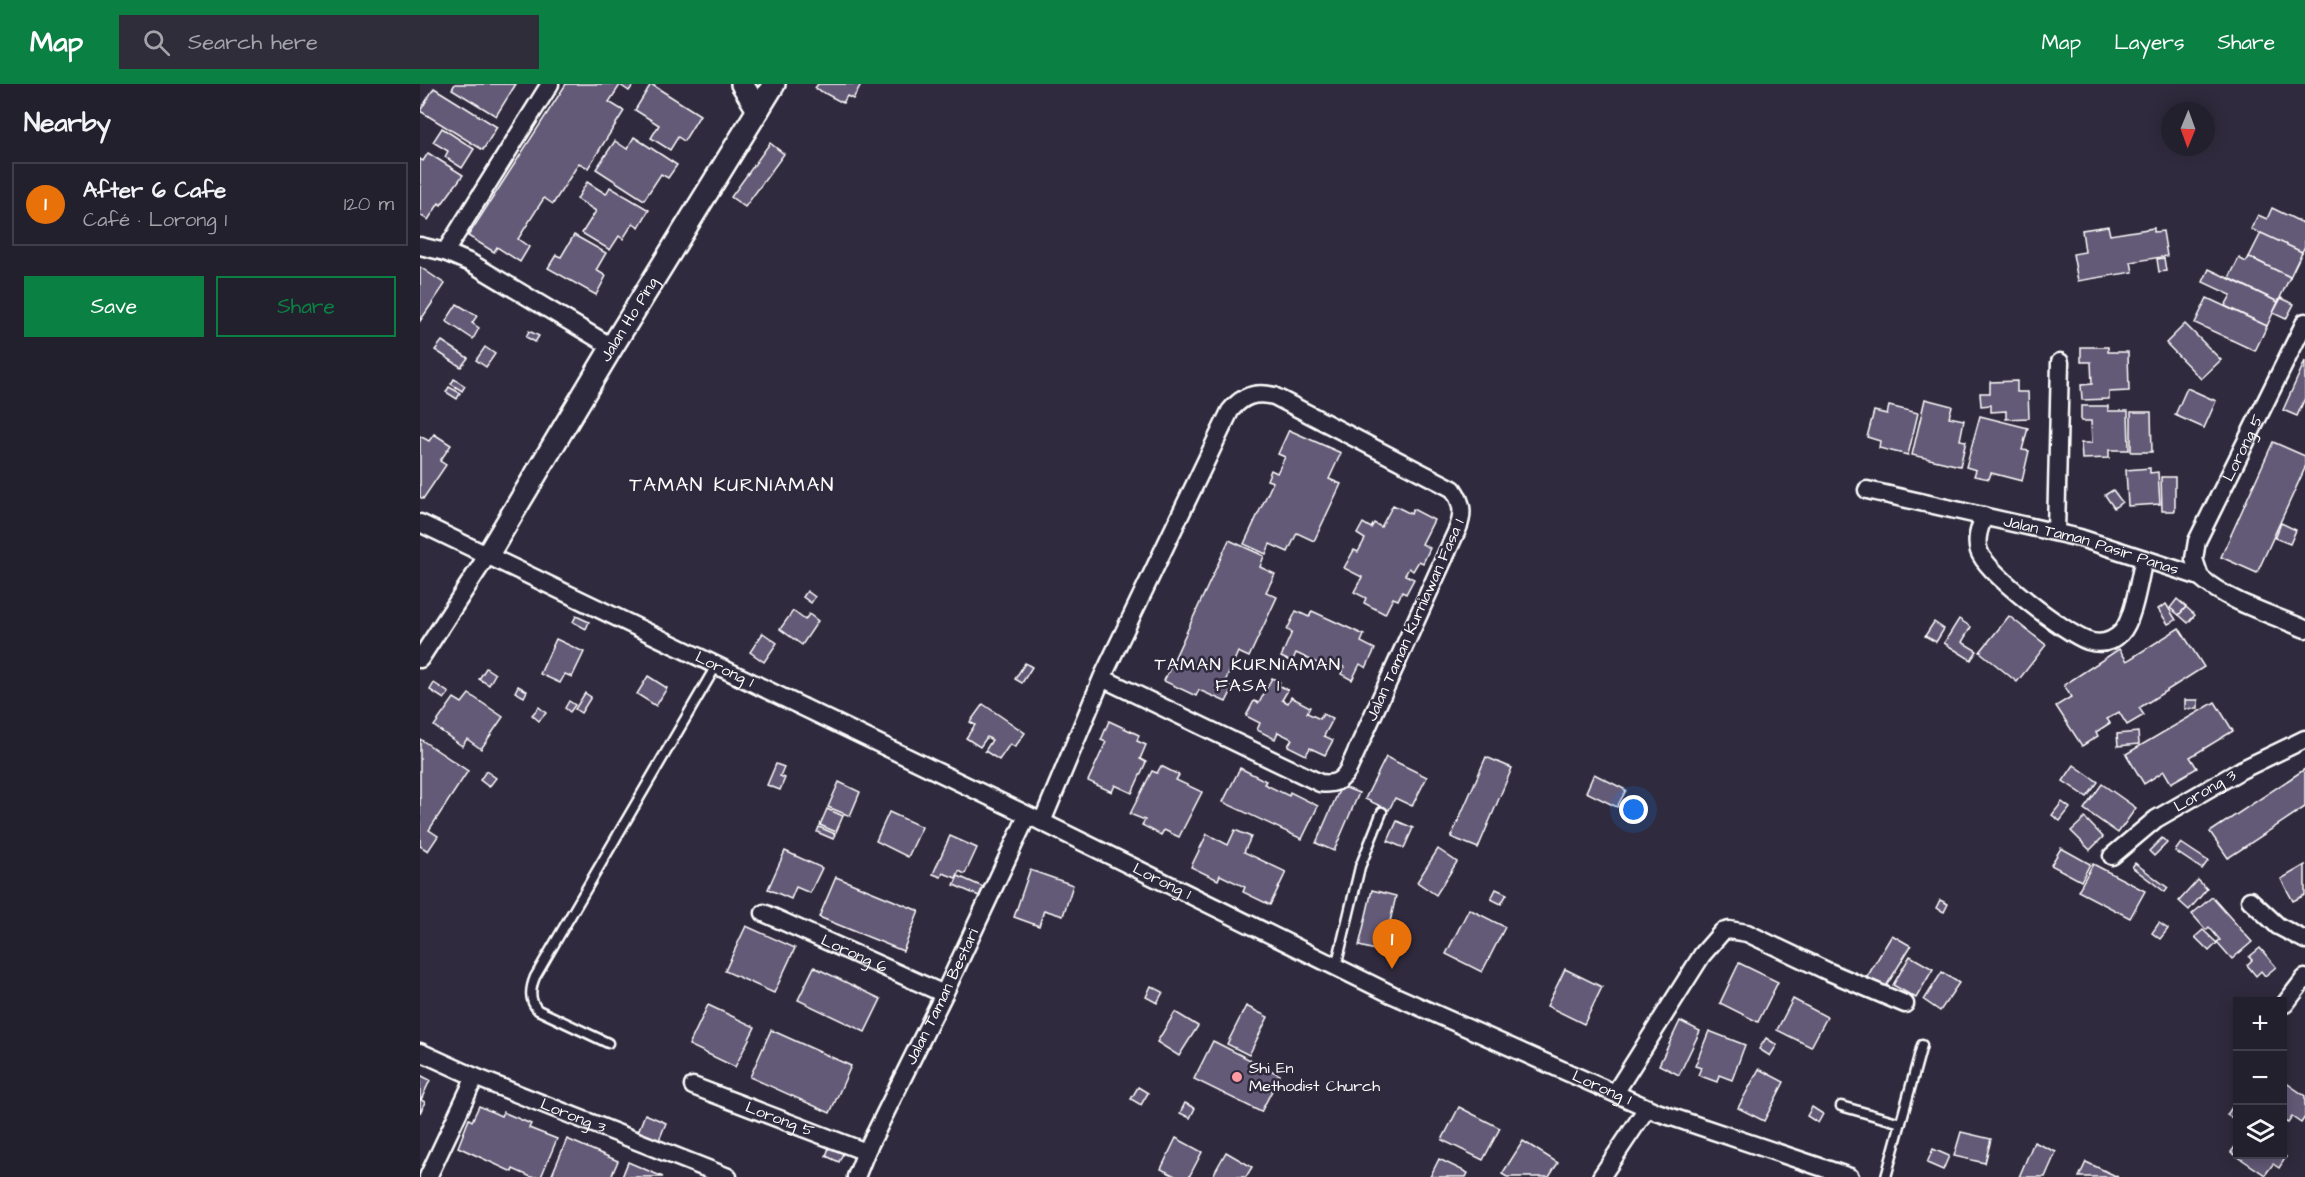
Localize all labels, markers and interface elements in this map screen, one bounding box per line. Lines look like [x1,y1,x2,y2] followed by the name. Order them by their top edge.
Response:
[119,15,539,69] search box
[30,23,83,62] text: Map
[140,26,173,59] icon: search
[188,27,318,58] text: Search here
[2041,28,2081,57] text: Map
[2114,28,2184,57] text: Layers
[2217,28,2275,57] text: Share
[2161,102,2215,156] north arrow
[24,105,111,141] text: Nearby
[83,175,226,206] text: After 6 Cafe
[44,190,47,218] text: 1
[344,190,394,218] text: 120 m
[83,206,227,234] text: Café · Lorong 1
[595,273,664,366] street label: Jalan Ho Ping
[24,276,204,337] button: Save
[216,276,396,337] button: Share
[2217,410,2269,485] street label: Lorong 5
[629,471,835,499] district label: TAMAN KURNIAMAN
[2001,510,2182,580] street label: Jalan Taman Pasir Panas
[1360,515,1470,725] street label: Jalan Taman Kurniawan Fasa 1
[692,646,758,693] street label: Lorong 1
[1154,652,1342,698] district label: TAMAN KURNIAMAN FASA 1
[2170,764,2240,817] street label: Lorong 3
[1619,795,1648,824] your location
[1129,857,1195,905] street label: Lorong 1
[1372,920,1412,969] pin: 1
[900,924,984,1068] street label: Jalan Taman Bestari
[818,929,891,978] street label: Lorong 6
[2233,997,2287,1159] map controls
[2233,997,2287,1051] button: +
[2233,1051,2287,1105] button: −
[1249,1057,1380,1097] place label: Shi En Methodist Church
[1569,1065,1635,1110] street label: Lorong 1
[1230,1070,1244,1084] marker: Shi En Methodist Church
[537,1093,609,1139] street label: Lorong 3
[742,1096,818,1142] street label: Lorong 5
[2233,1105,2287,1159] button: layers

